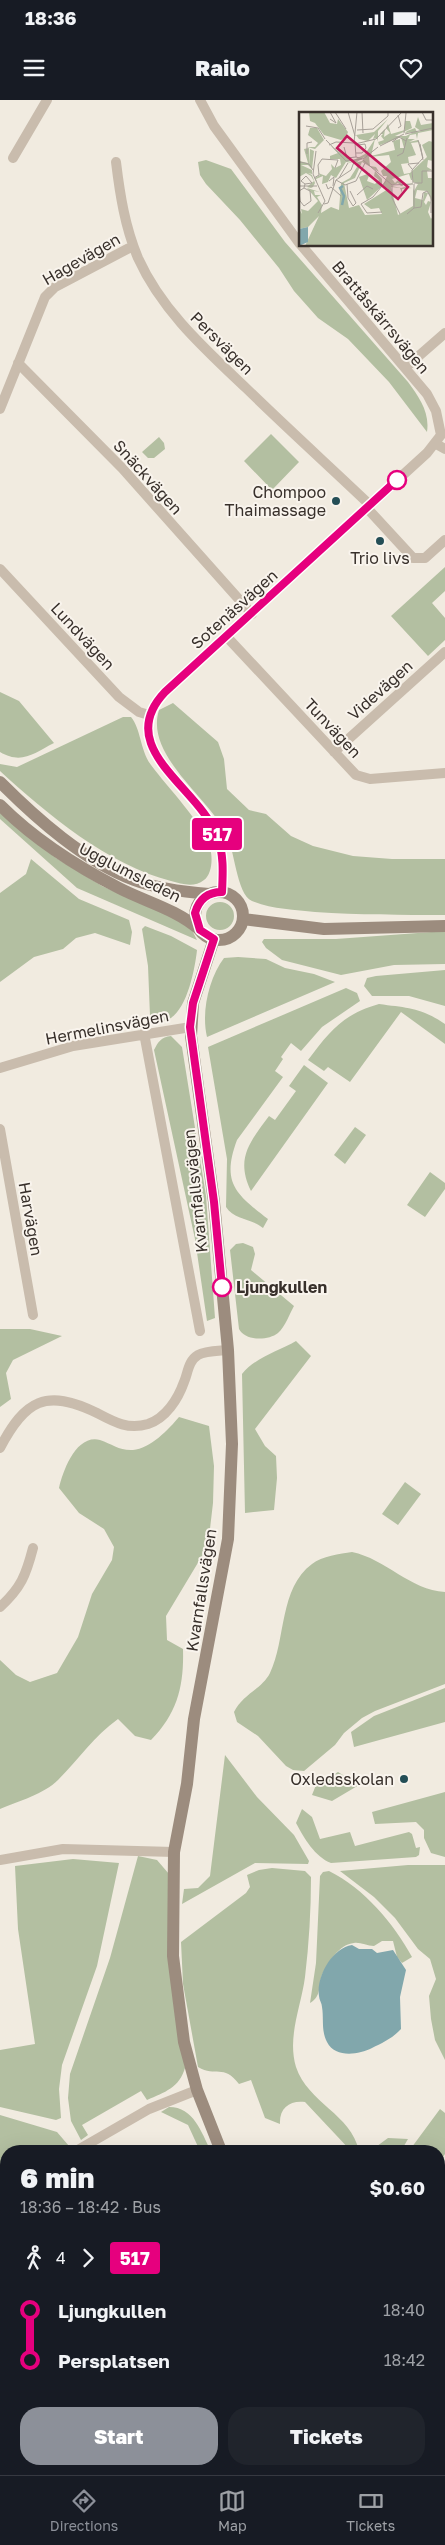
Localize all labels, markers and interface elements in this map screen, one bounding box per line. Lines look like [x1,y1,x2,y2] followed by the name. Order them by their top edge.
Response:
[25,6,77,29] text: 18:36
[20,54,48,82] icon: menu
[195,54,250,81] text: Railo
[397,54,425,82] icon: heart
[299,112,432,246] inset map
[38,229,124,289] street label: Hagevägen
[328,256,434,378] street label: Brattåskärrsvägen
[186,307,258,379] street label: Persvägen
[109,435,187,519] street label: Snäckvägen
[387,470,407,490] unlabelled marker
[225,482,326,520] place label: Chompoo Thaimassage
[330,495,342,507] marker: Chompoo Thaimassage
[374,535,386,547] marker: Trio livs
[350,548,410,568] place label: Trio livs
[187,565,281,653] street label: Sotenäsvägen
[47,598,119,674] street label: Lundvägen
[343,656,417,724] street label: Videvägen
[300,694,366,762] street label: Tunvägen
[188,818,246,850] line badge: 517
[202,823,232,845] text: 517
[76,838,184,906] street label: Ugglumsleden
[43,1005,171,1049] street label: Hermelinsvägen
[179,1128,211,1254] street label: Kvarnfallsvägen
[15,1181,47,1257] street label: Harvägen
[212,1277,232,1297] marker: Ljungkullen
[236,1277,327,1297] place label: Ljungkullen
[181,1527,221,1653] street label: Kvarnfallsvägen
[290,1769,394,1789] place label: Oxledsskolan
[398,1773,410,1785] marker: Oxledsskolan
[20,2161,95,2194] text: 6 min
[369,2176,425,2199] text: $0.60
[20,2197,161,2217] text: 18:36 – 18:42 · Bus
[20,2244,48,2272] icon: walk
[74,2244,102,2272] icon: forward
[120,2247,150,2269] text: 517
[56,2248,66,2268] text: 4
[58,2299,166,2322] text: Ljungkullen
[383,2300,425,2320] text: 18:40
[58,2349,170,2372] text: Persplatsen
[384,2350,425,2370] text: 18:42
[20,2407,218,2465] button: Start
[228,2407,425,2465] button: Tickets
[50,2487,118,2534] tab: Directions
[218,2487,247,2534] tab: Map
[346,2487,395,2534] tab: Tickets

